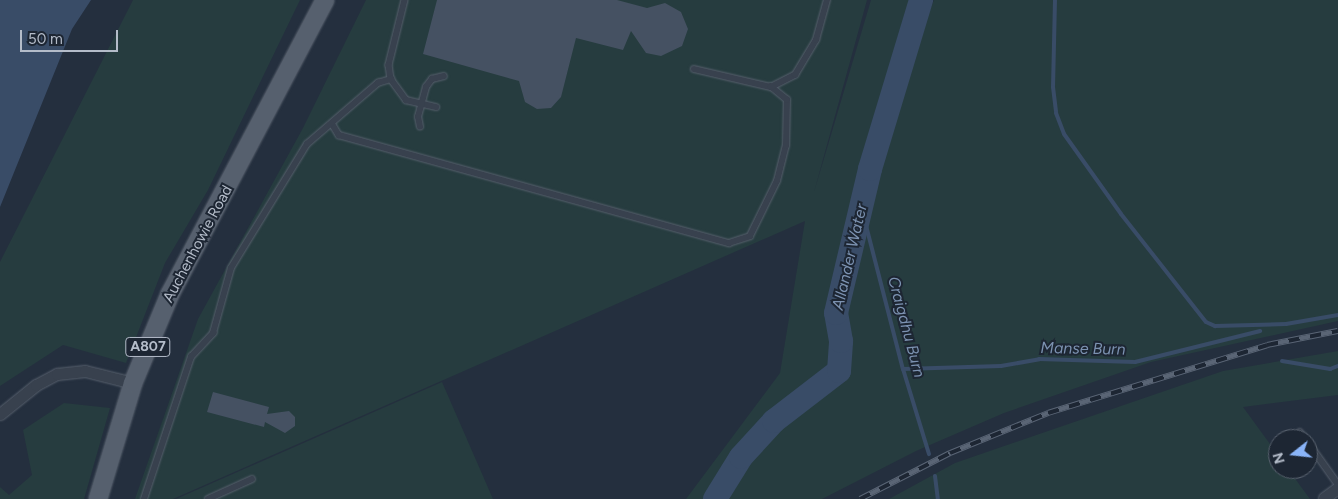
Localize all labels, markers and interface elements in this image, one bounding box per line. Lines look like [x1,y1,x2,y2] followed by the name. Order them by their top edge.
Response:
[22,20,120,52] scale bar
[28,30,63,48] text: 50 m
[160,182,236,306] street label: Auchenhowie Road
[828,202,872,312] water label: Allander Water
[883,274,929,380] water label: Craigdhu Burn
[124,336,172,358] road number: A807
[1040,339,1126,359] water label: Manse Burn
[1268,429,1318,479] north arrow
[1269,450,1289,466] text: N

